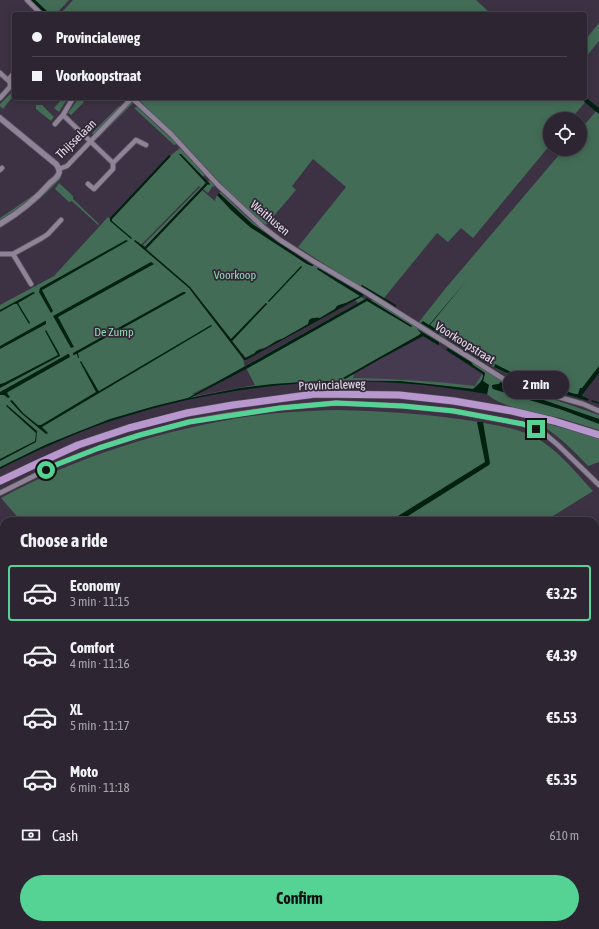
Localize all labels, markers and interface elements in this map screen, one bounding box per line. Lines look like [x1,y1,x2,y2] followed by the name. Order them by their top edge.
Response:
[56,29,140,46] text: Provincialeweg
[56,67,141,84] text: Voorkoopstraat
[543,112,587,156] map controls
[543,112,587,156] button: locate
[53,116,99,162] street label: Thijsselaan
[247,197,293,239] street label: Weithusen
[214,268,256,282] park label: Voorkoop
[432,319,498,367] street label: Voorkoopstraat
[94,325,134,339] park label: De Zump
[503,371,569,399] callout: 2 min
[298,377,367,393] street label: Provincialeweg
[523,377,549,392] text: 2 min
[527,420,545,438] route end
[37,461,55,479] route start
[20,530,108,551] text: Choose a ride
[22,575,58,611] icon: car
[70,577,120,594] text: Economy
[546,585,577,602] text: €3.25
[70,594,130,609] text: 3 min · 11:15
[22,637,58,673] icon: car
[70,639,114,656] text: Comfort
[546,647,577,664] text: €4.39
[70,656,130,671] text: 4 min · 11:16
[22,699,58,735] icon: car
[70,701,83,718] text: XL
[546,709,577,726] text: €5.53
[70,718,130,733] text: 5 min · 11:17
[22,761,58,797] icon: car
[70,763,98,780] text: Moto
[546,771,577,788] text: €5.35
[70,780,130,795] text: 6 min · 11:18
[20,824,42,846] icon: cash
[52,827,78,844] text: Cash
[550,828,579,843] text: 610 m
[20,875,579,921] button: Confirm

